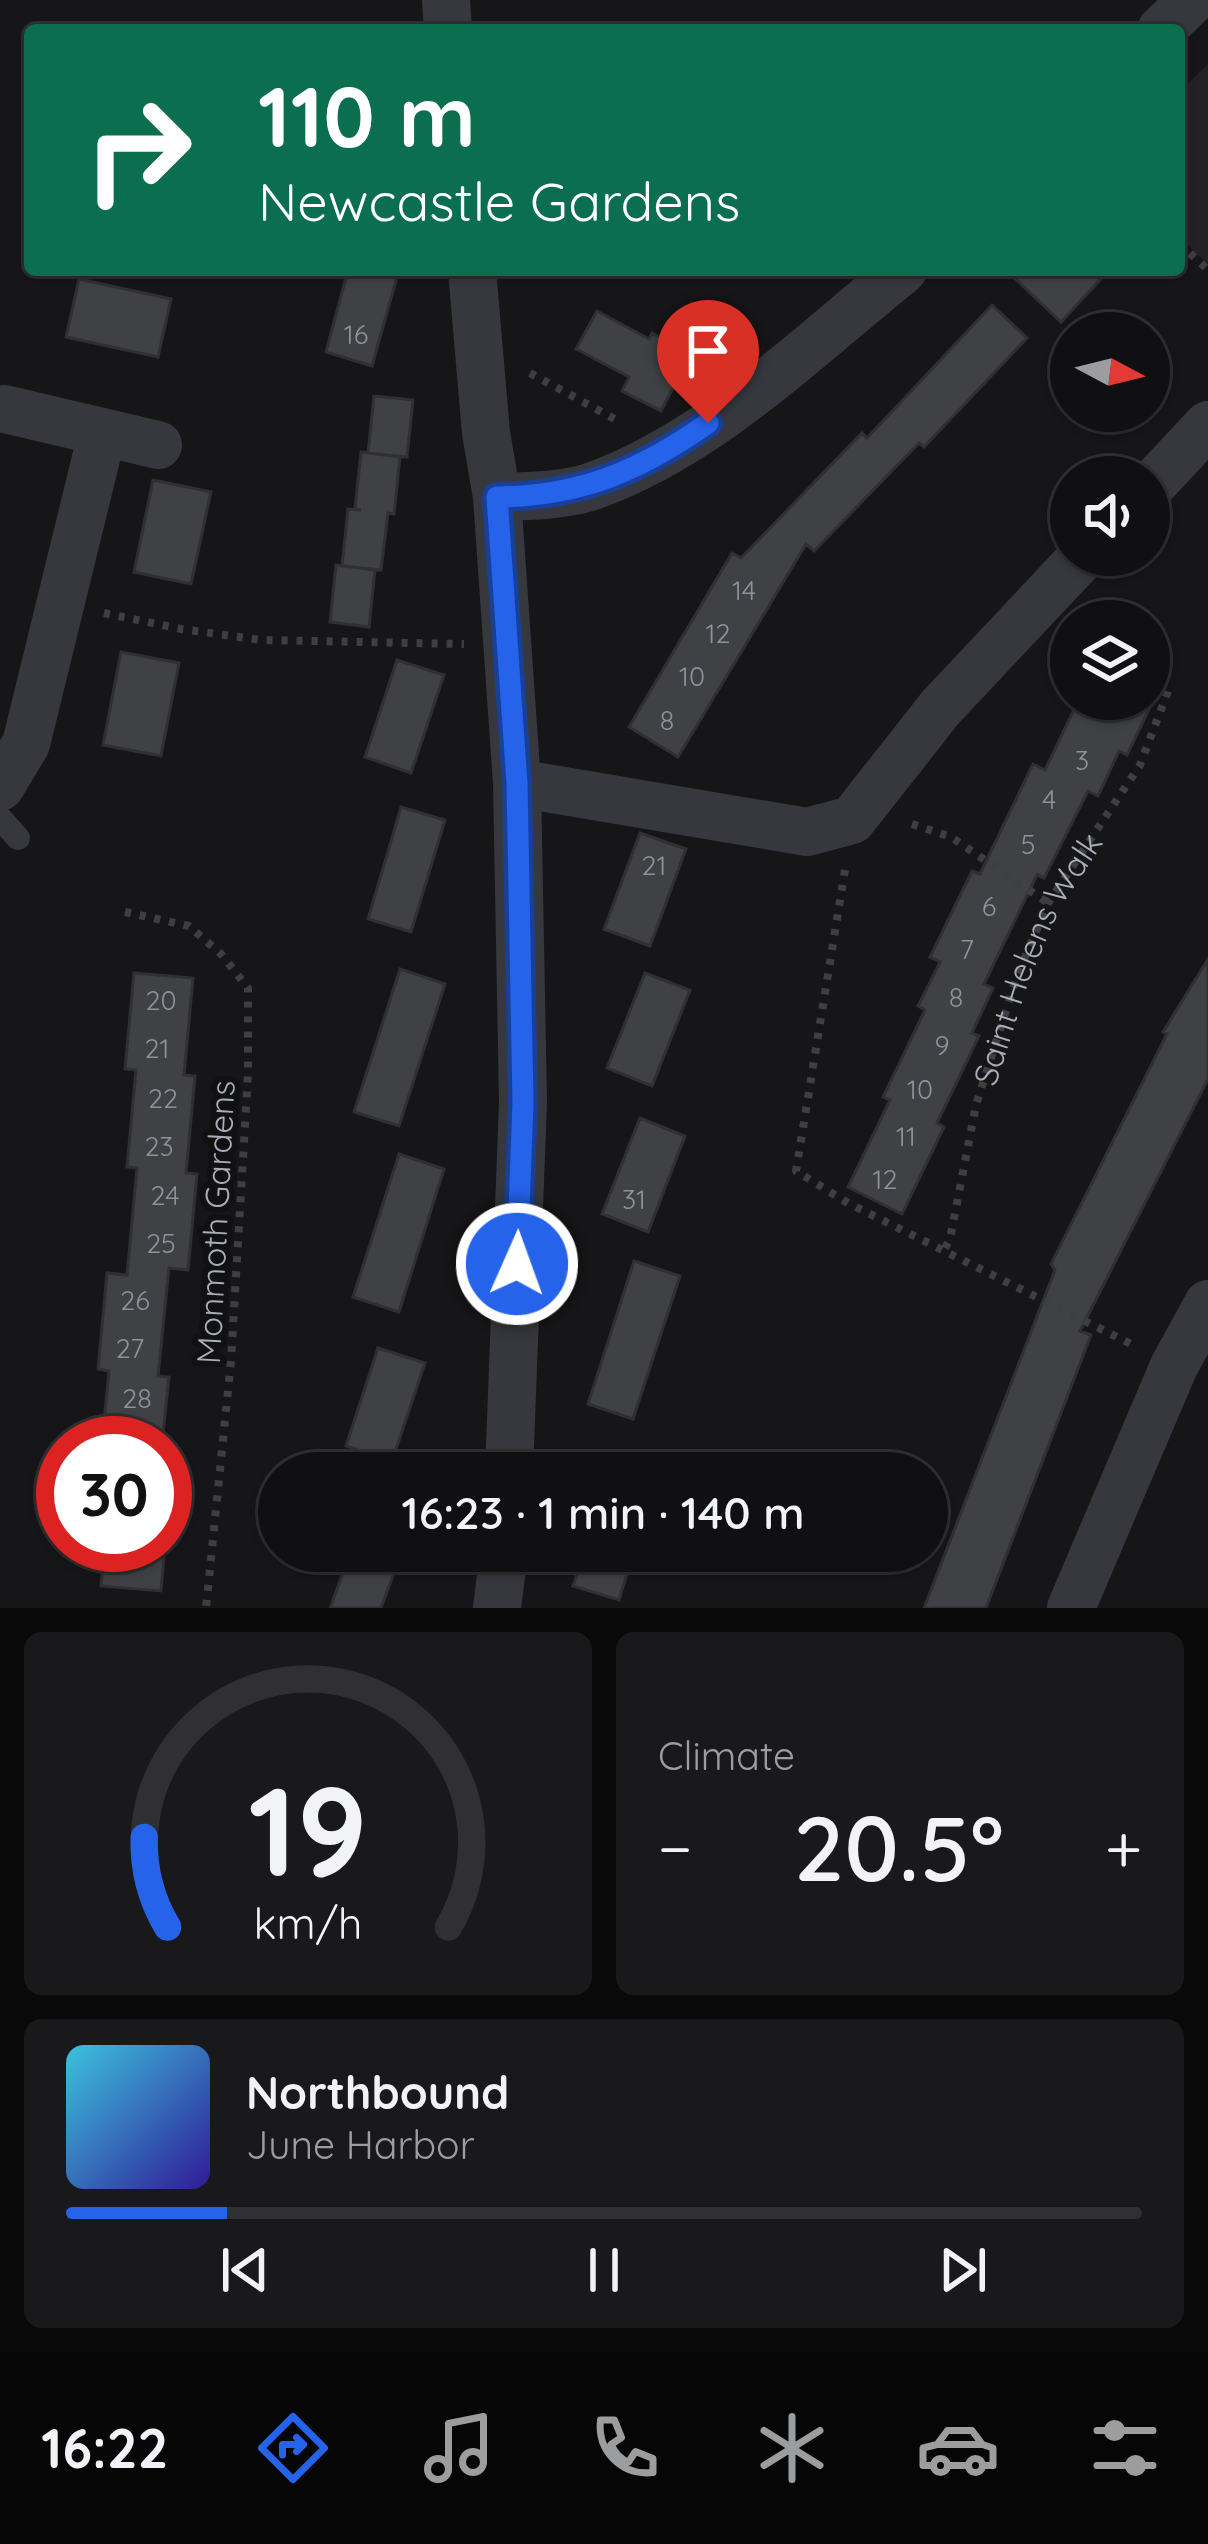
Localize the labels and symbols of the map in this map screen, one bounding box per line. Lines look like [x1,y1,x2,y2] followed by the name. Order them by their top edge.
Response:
[657,300,759,423] pin
[1050,312,1170,432] north arrow
[344,317,368,351] house number: 16
[732,573,756,607] house number: 14
[706,616,730,650] house number: 12
[679,659,705,693] house number: 10
[660,703,674,737] house number: 8
[1075,743,1089,777] house number: 3
[1042,782,1056,816] house number: 4
[963,824,1110,1090] street label: Saint Helens Walk
[1021,827,1035,861] house number: 5
[642,848,666,882] house number: 21
[982,889,996,923] house number: 6
[960,932,974,966] house number: 7
[949,980,963,1014] house number: 8
[145,983,177,1017] house number: 20
[934,1028,950,1062] house number: 9
[145,1031,169,1065] house number: 21
[907,1072,933,1106] house number: 10
[187,1079,243,1365] street label: Monmoth Gardens
[148,1081,178,1115] house number: 22
[896,1119,916,1153] house number: 11
[144,1129,174,1163] house number: 23
[873,1162,897,1196] house number: 12
[151,1178,179,1212] house number: 24
[622,1182,646,1216] house number: 31
[454,1201,580,1327] position arrow
[146,1226,176,1260] house number: 25
[120,1283,150,1317] house number: 26
[116,1331,144,1365] house number: 27
[122,1381,152,1415] house number: 28
[36,1416,192,1572] speed limit sign: 30

